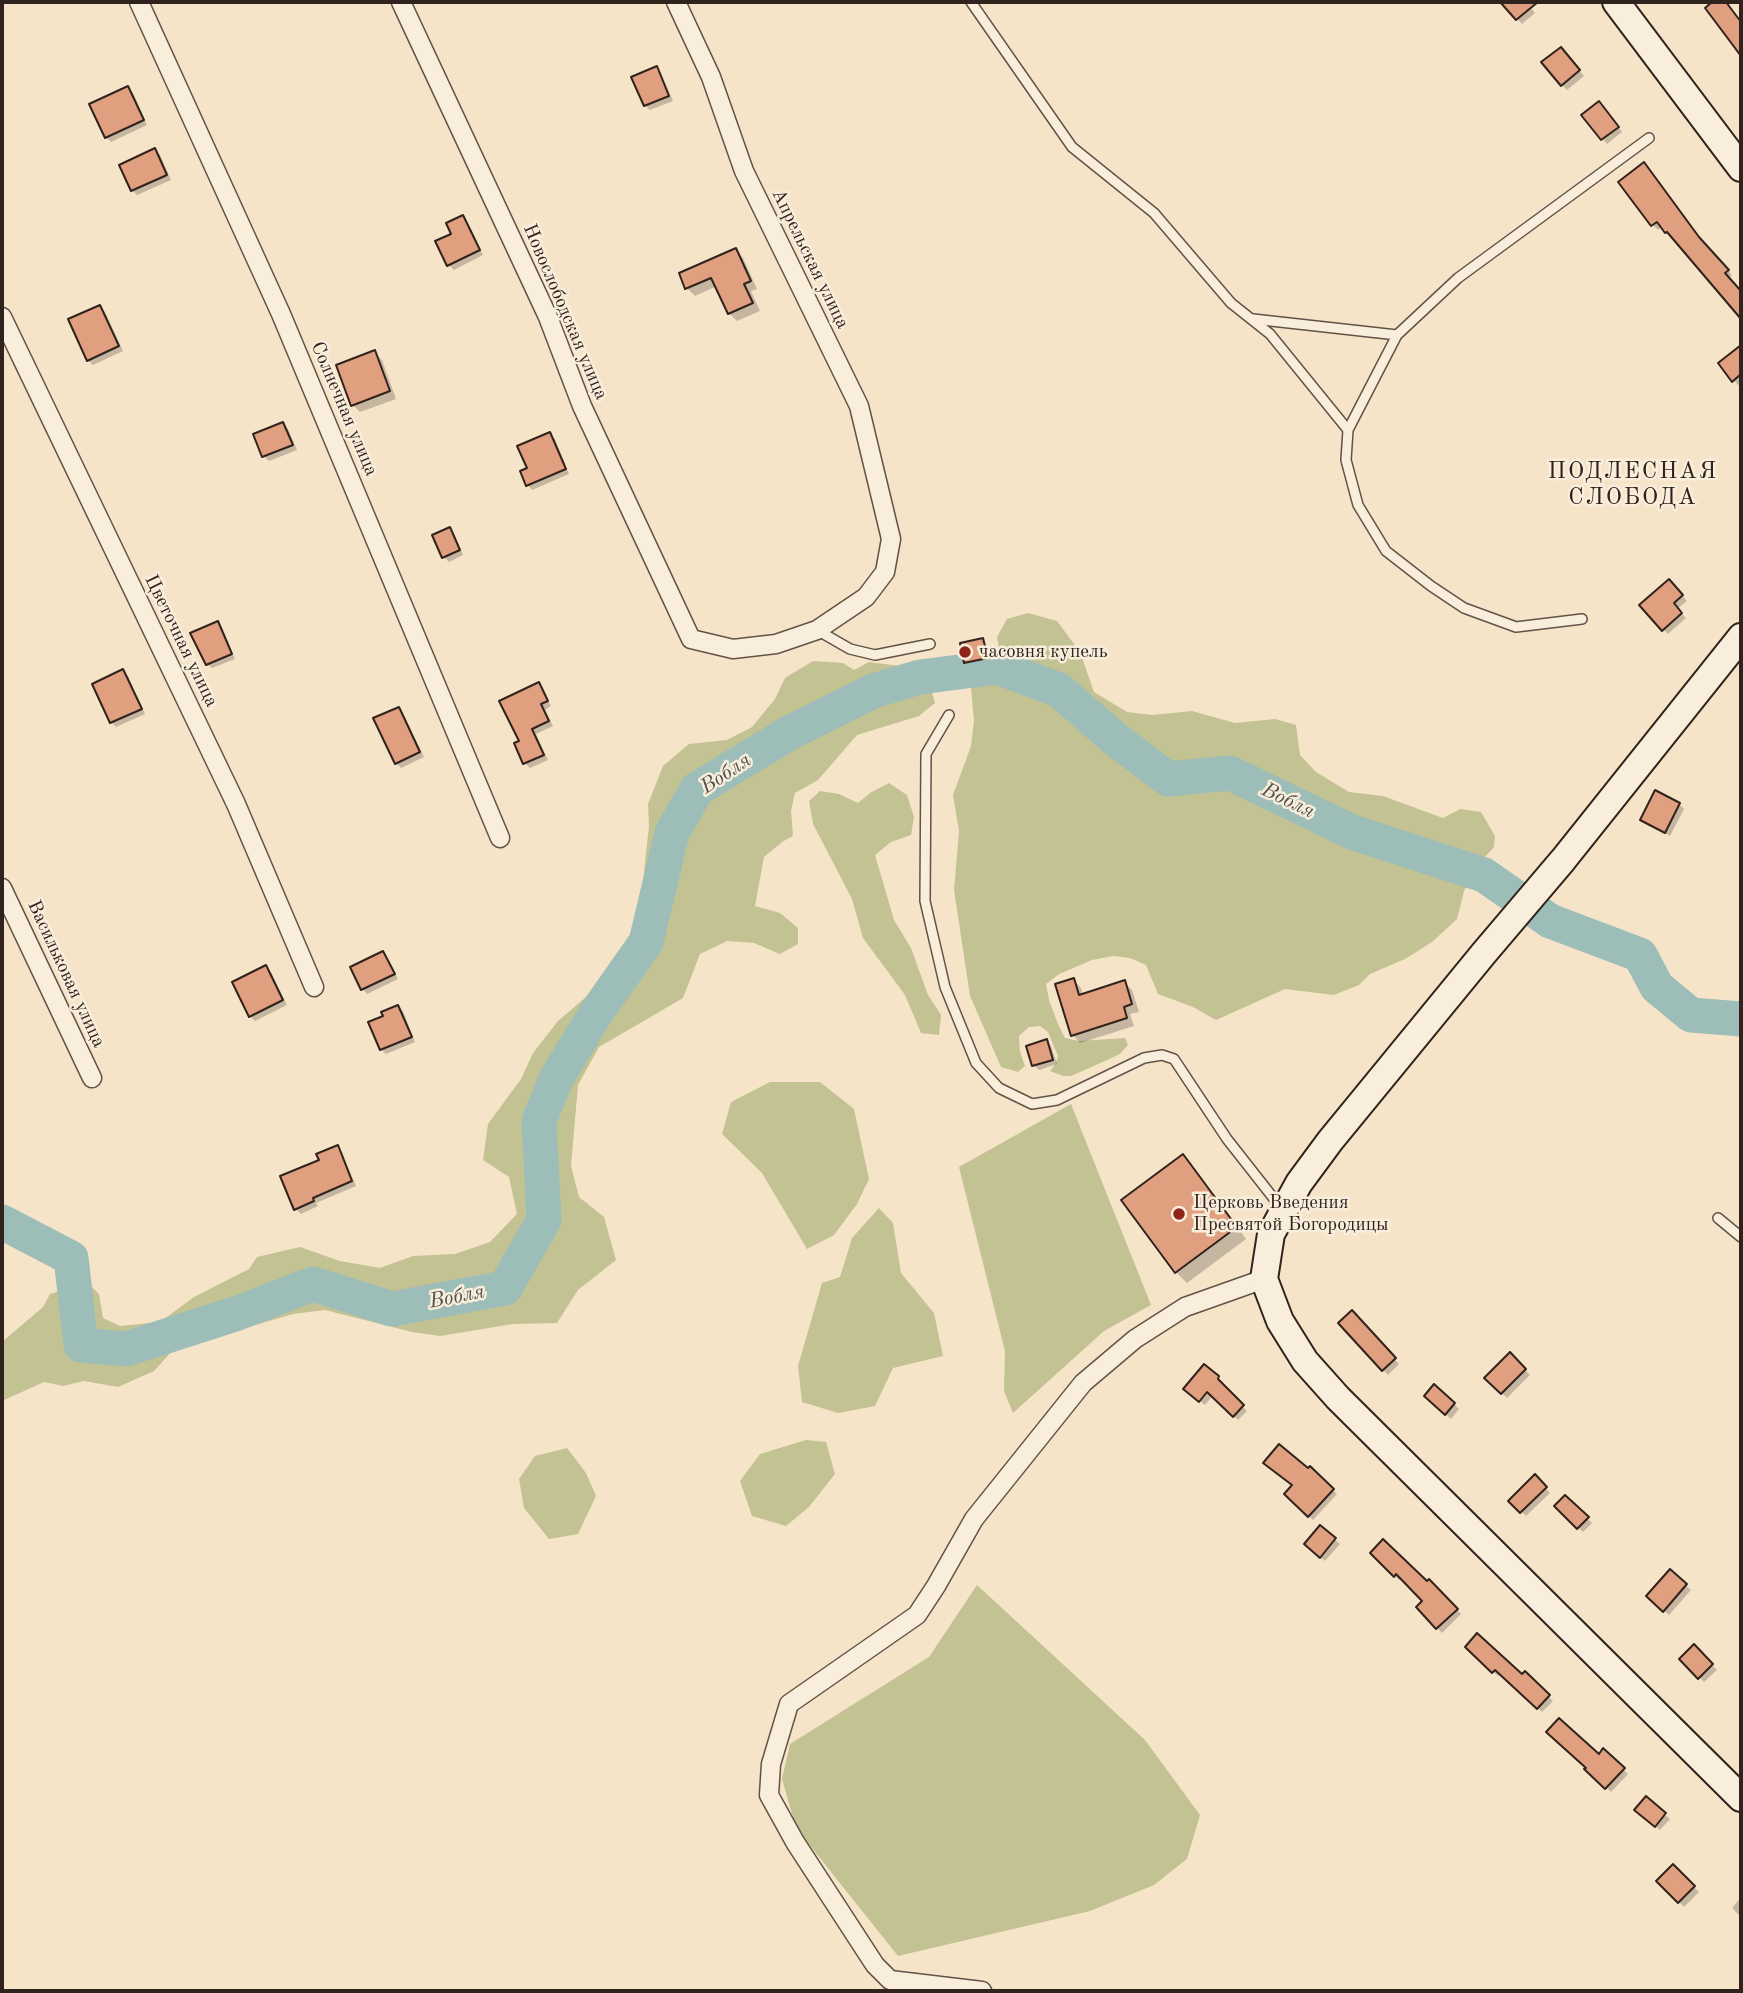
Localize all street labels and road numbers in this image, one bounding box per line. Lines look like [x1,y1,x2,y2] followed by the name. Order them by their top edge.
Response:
[766,185,854,333] street label: Апрельская улица
[518,221,612,403] street label: Новослободская улица
[305,338,383,480] street label: Солнечная улица
[139,571,223,711] street label: Цветочная улица
[22,897,110,1051] street label: Васильковая улица

